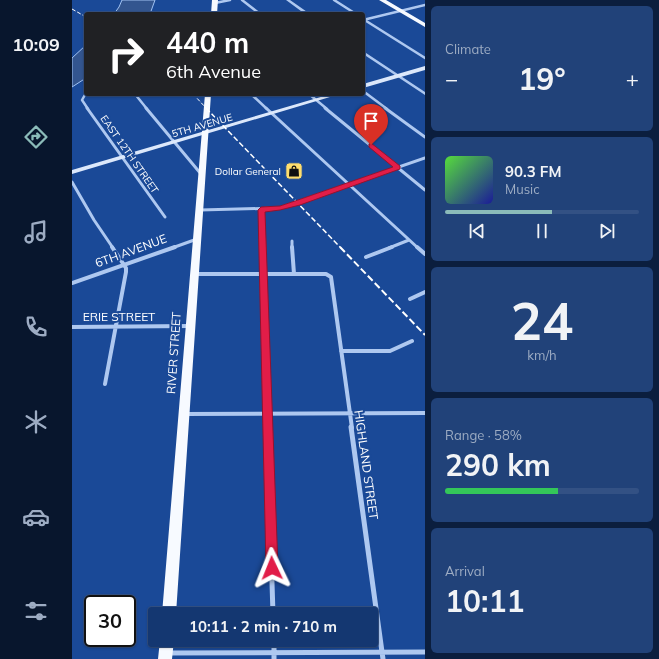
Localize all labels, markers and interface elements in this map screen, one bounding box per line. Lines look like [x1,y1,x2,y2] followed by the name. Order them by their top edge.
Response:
[166,25,249,60] text: 440 m
[100,28,152,80] icon: right
[12,33,60,56] text: 10:09
[445,41,491,57] text: Climate
[166,60,261,83] text: 6th Avenue
[518,60,566,98] text: 19°
[445,65,458,93] text: −
[626,65,639,93] text: +
[354,104,388,145] pin
[360,110,382,132] icon: arrive
[170,111,234,140] street label: 5TH AVENUE
[98,113,162,196] street label: EAST 12TH STREET
[22,123,50,151] icon: directions
[284,161,304,181] shop icon: Dollar General
[505,162,561,181] text: 90.3 FM
[215,165,281,178] place label: Dollar General
[505,181,540,197] text: Music
[22,218,50,246] icon: music
[466,220,488,242] icon: previous
[531,220,553,242] icon: pause
[596,220,618,242] icon: next
[93,231,169,270] street label: 6TH AVENUE
[511,288,573,353] text: 24
[83,309,156,324] street label: ERIE STREET
[163,311,184,395] street label: RIVER STREET
[22,313,50,341] icon: phone
[527,347,557,363] text: km/h
[22,408,50,436] icon: climate
[351,409,382,521] street label: HIGHLAND STREET
[445,427,522,443] text: Range · 58%
[445,446,551,484] text: 290 km
[22,503,50,531] icon: car
[251,547,293,589] position arrow
[445,563,485,579] text: Arrival
[445,582,524,620] text: 10:11
[84,595,136,647] speed limit sign: 30
[22,597,50,625] icon: filters
[189,617,337,636] text: 10:11 · 2 min · 710 m

